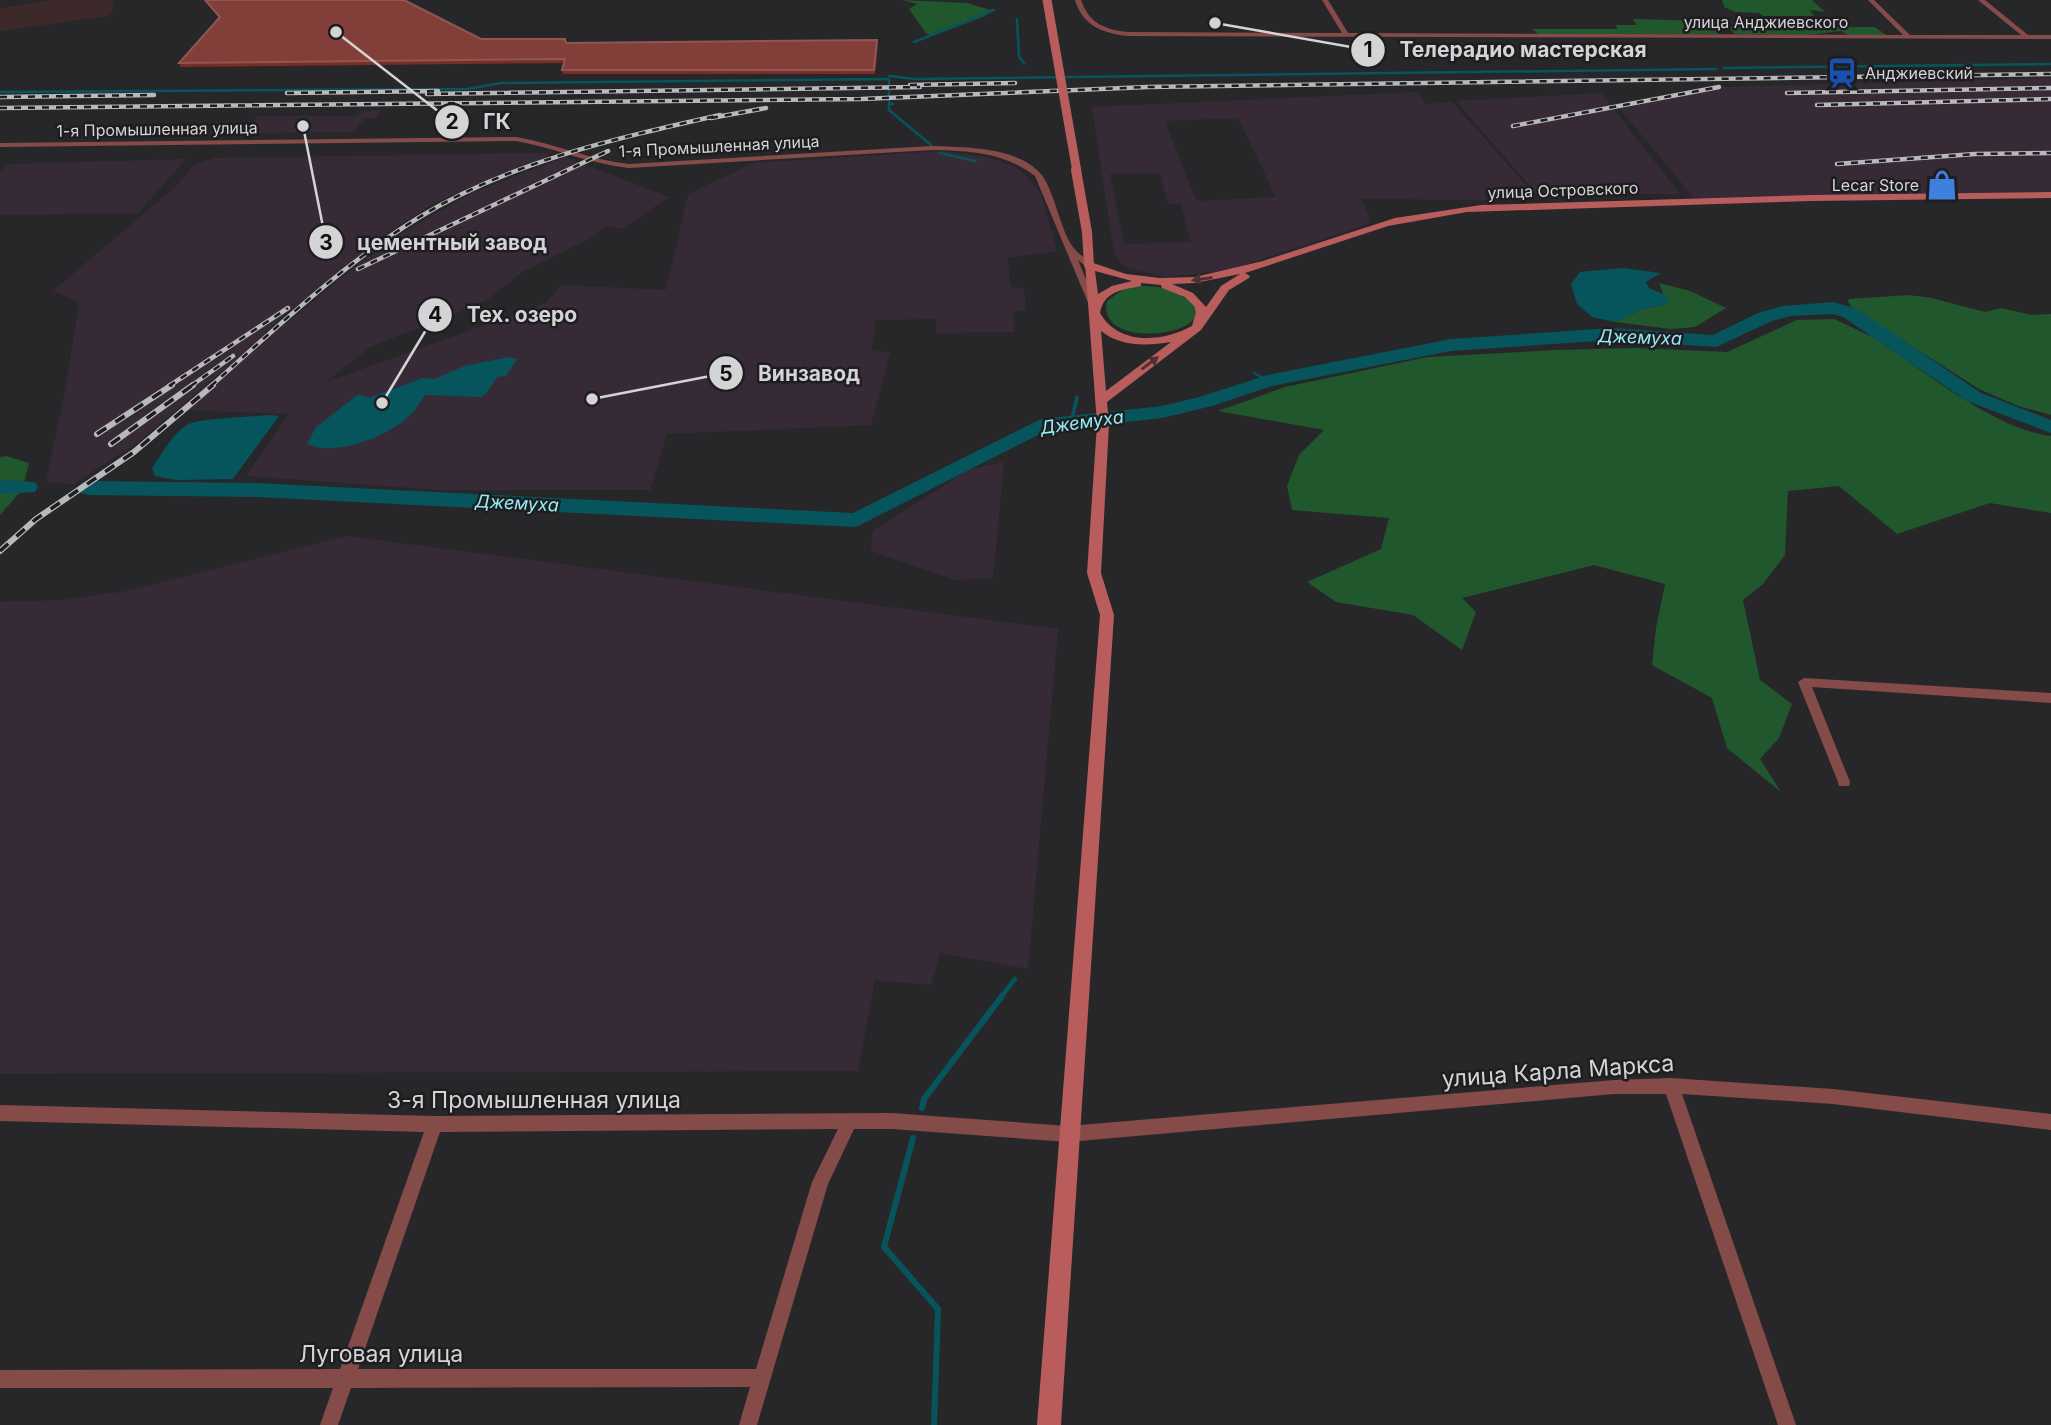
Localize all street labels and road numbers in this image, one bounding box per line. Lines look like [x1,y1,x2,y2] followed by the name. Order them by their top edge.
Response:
[1684,12,1848,32] street label: улица Анджиевского
[56,117,258,141] street label: 1-я Промышленная улица
[618,131,820,161] street label: 1-я Промышленная улица
[1487,177,1639,203] street label: улица Островского
[1441,1049,1675,1093] street label: улица Карла Маркса
[387,1086,681,1114] street label: 3-я Промышленная улица
[299,1340,463,1368] street label: Луговая улица

